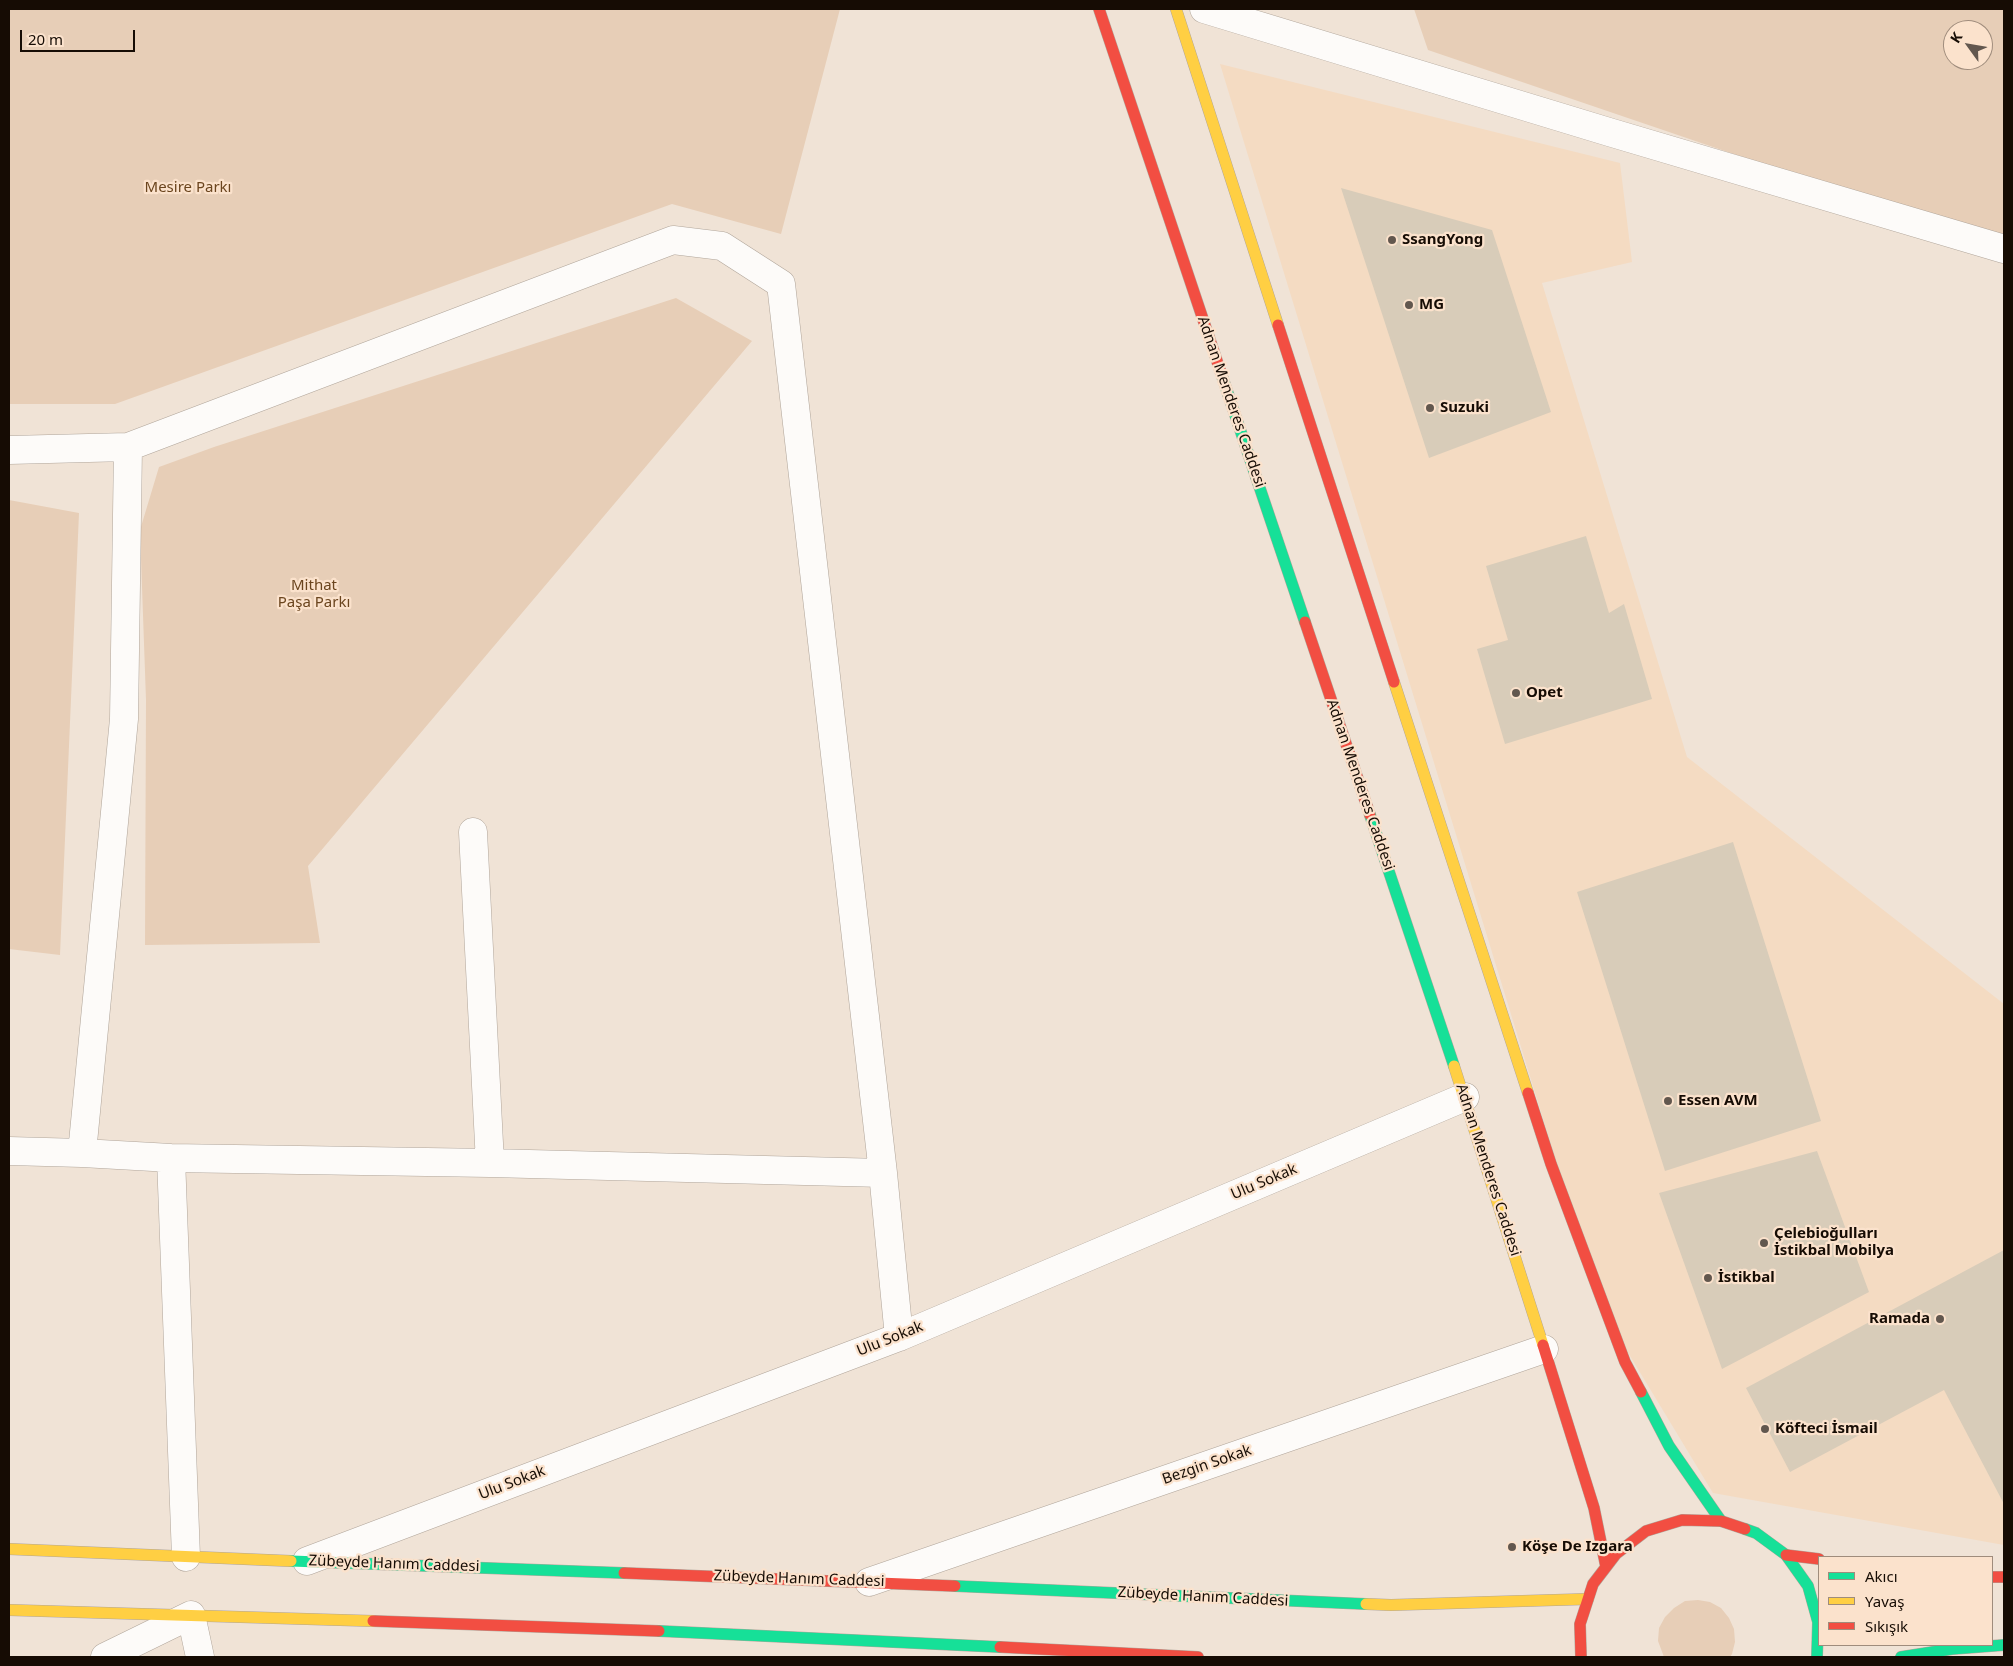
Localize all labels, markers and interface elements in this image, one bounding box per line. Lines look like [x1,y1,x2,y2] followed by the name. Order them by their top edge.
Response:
[22,20,138,52] scale bar
[1943,20,1993,70] north arrow
[1945,28,1966,46] text: K
[28,29,63,49] text: 20 m
[145,179,231,197] park label: Mesire Parkı
[1402,231,1483,249] place label: SsangYong
[1386,234,1398,246] marker: SsangYong
[1419,296,1444,314] place label: MG
[1403,299,1415,311] marker: MG
[1193,314,1269,490] street label: Adnan Menderes Caddesi
[1440,399,1489,417] place label: Suzuki
[1424,402,1436,414] marker: Suzuki
[278,577,350,612] park label: Mithat Paşa Parkı
[1526,684,1563,702] place label: Opet
[1510,687,1522,699] marker: Opet
[1322,697,1398,873] street label: Adnan Menderes Caddesi
[1452,1082,1524,1258] street label: Adnan Menderes Caddesi
[1678,1092,1758,1110] place label: Essen AVM
[1662,1095,1674,1107] marker: Essen AVM
[1228,1160,1300,1204] street label: Ulu Sokak
[1774,1225,1894,1260] place label: Çelebioğulları İstikbal Mobilya
[1758,1237,1770,1249] marker: Çelebioğulları İstikbal Mobilya
[1718,1269,1775,1287] place label: İstikbal
[1702,1272,1714,1284] marker: İstikbal
[1869,1310,1930,1328] place label: Ramada
[1934,1313,1946,1325] marker: Ramada
[854,1318,926,1360] street label: Ulu Sokak
[1775,1420,1878,1438] place label: Köfteci İsmail
[1759,1423,1771,1435] marker: Köfteci İsmail
[1160,1441,1254,1489] street label: Bezgin Sokak
[476,1462,548,1504] street label: Ulu Sokak
[1522,1538,1633,1556] place label: Köşe De Izgara
[1506,1541,1518,1553] marker: Köşe De Izgara
[308,1552,480,1576] street label: Zübeyde Hanım Caddesi
[1818,1556,1993,1646] legend
[1865,1566,1898,1586] text: Akıcı
[713,1567,885,1591] street label: Zübeyde Hanım Caddesi
[1117,1584,1289,1610] street label: Zübeyde Hanım Caddesi
[1865,1591,1904,1611] text: Yavaş
[1865,1616,1908,1636] text: Sıkışık

